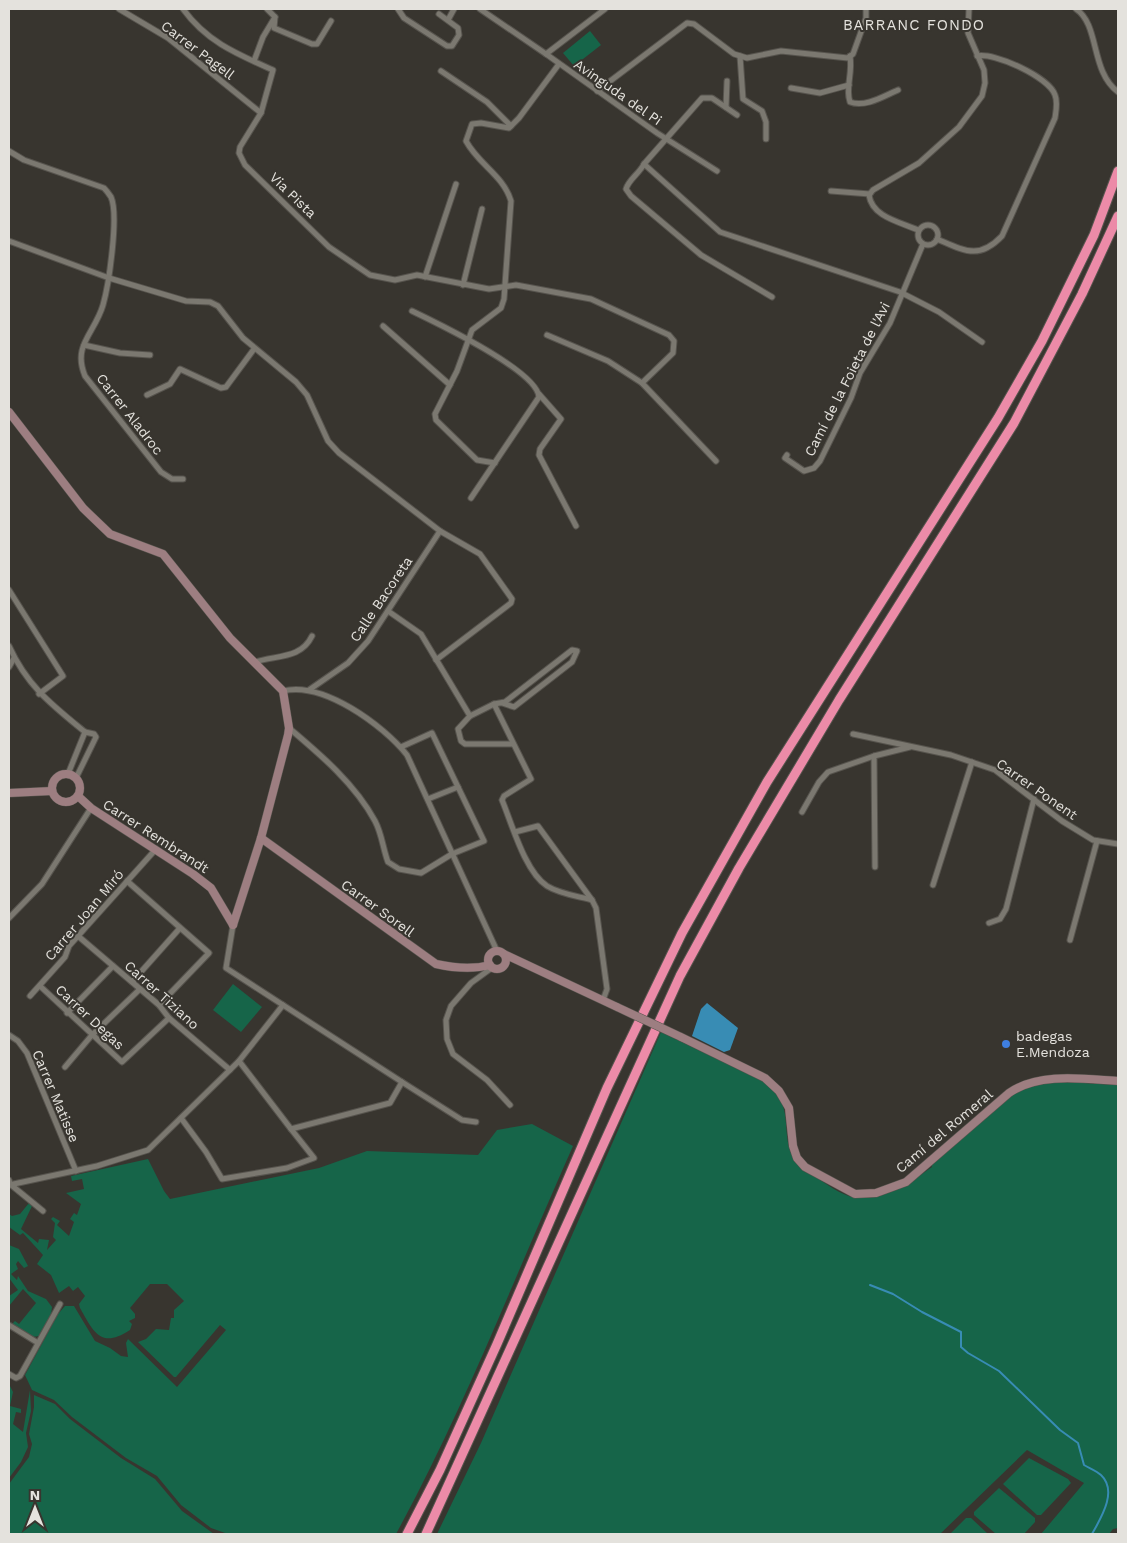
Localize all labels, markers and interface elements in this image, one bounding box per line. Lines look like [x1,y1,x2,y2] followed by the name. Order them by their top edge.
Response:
[843,16,985,34] district label: BARRANC FONDO
[158,17,238,83] street label: Carrer Pagell
[571,56,665,128] street label: Avinguda del Pi
[266,169,320,221] street label: Via Pista
[801,299,893,459] street label: Camí de la Foieta de l'Avi
[93,370,167,458] street label: Carrer Aladroc
[347,553,415,645] street label: Calle Bacoreta
[994,755,1081,823] street label: Carrer Ponent
[100,796,212,876] street label: Carrer Rembrandt
[41,866,127,964] street label: Carrer Joan Miró
[338,876,418,940] street label: Carrer Sorell
[121,957,203,1033] street label: Carrer Tiziano
[52,981,128,1053] street label: Carrer Degas
[1016,1028,1090,1060] place label: badegas E.Mendoza
[1000,1038,1012,1050] marker: badegas E.Mendoza
[29,1047,83,1145] street label: Carrer Matisse
[892,1085,996,1176] street label: Camí del Romeral
[10,1483,60,1533] north arrow
[30,1487,40,1503] text: N

